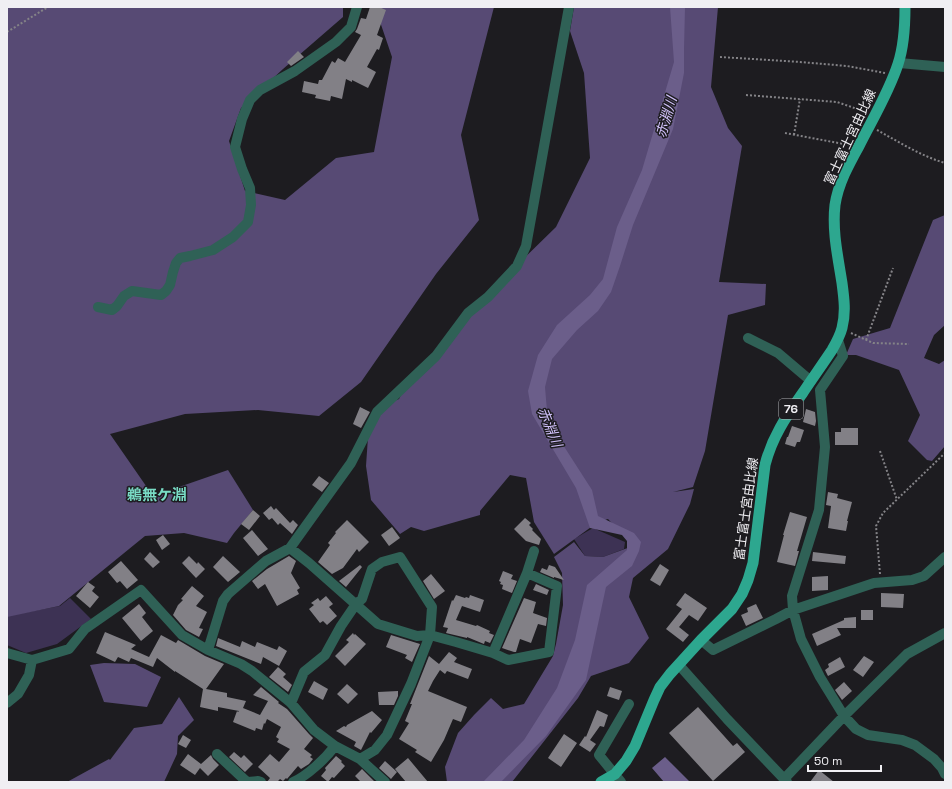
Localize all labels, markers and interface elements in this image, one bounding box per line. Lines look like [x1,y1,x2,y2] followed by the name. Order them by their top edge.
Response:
[820,86,880,188] street label: 富士富士宮由比線
[652,92,681,140] water label: 赤淵川
[779,399,803,419] road number: 76
[534,404,567,452] water label: 赤淵川
[730,456,762,562] street label: 富士富士宮由比線
[127,485,187,504] district label: 鵜無ケ淵
[808,747,881,773] scale bar
[814,753,842,769] text: 50 m

